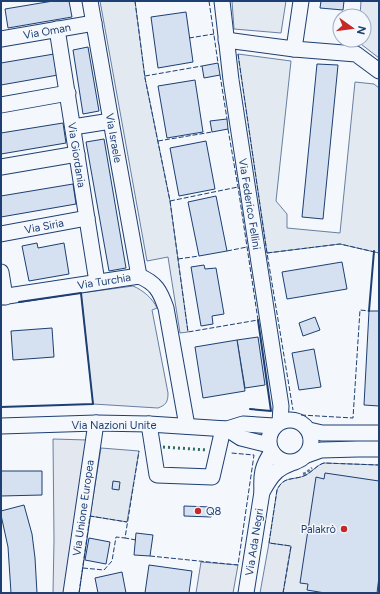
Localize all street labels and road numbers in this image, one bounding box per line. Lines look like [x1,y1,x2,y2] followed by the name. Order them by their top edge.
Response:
[22,21,72,42] street label: Via Oman
[103,112,124,164] street label: Via Israele
[65,122,88,189] street label: Via Giordania
[236,158,263,251] street label: Via Federico Fellini
[23,216,65,237] street label: Via Siria
[76,271,132,292] street label: Via Turchia
[72,419,156,432] street label: Via Nazioni Unite
[70,459,97,557] street label: Via Unione Europea
[243,508,266,577] street label: Via Ada Negri

